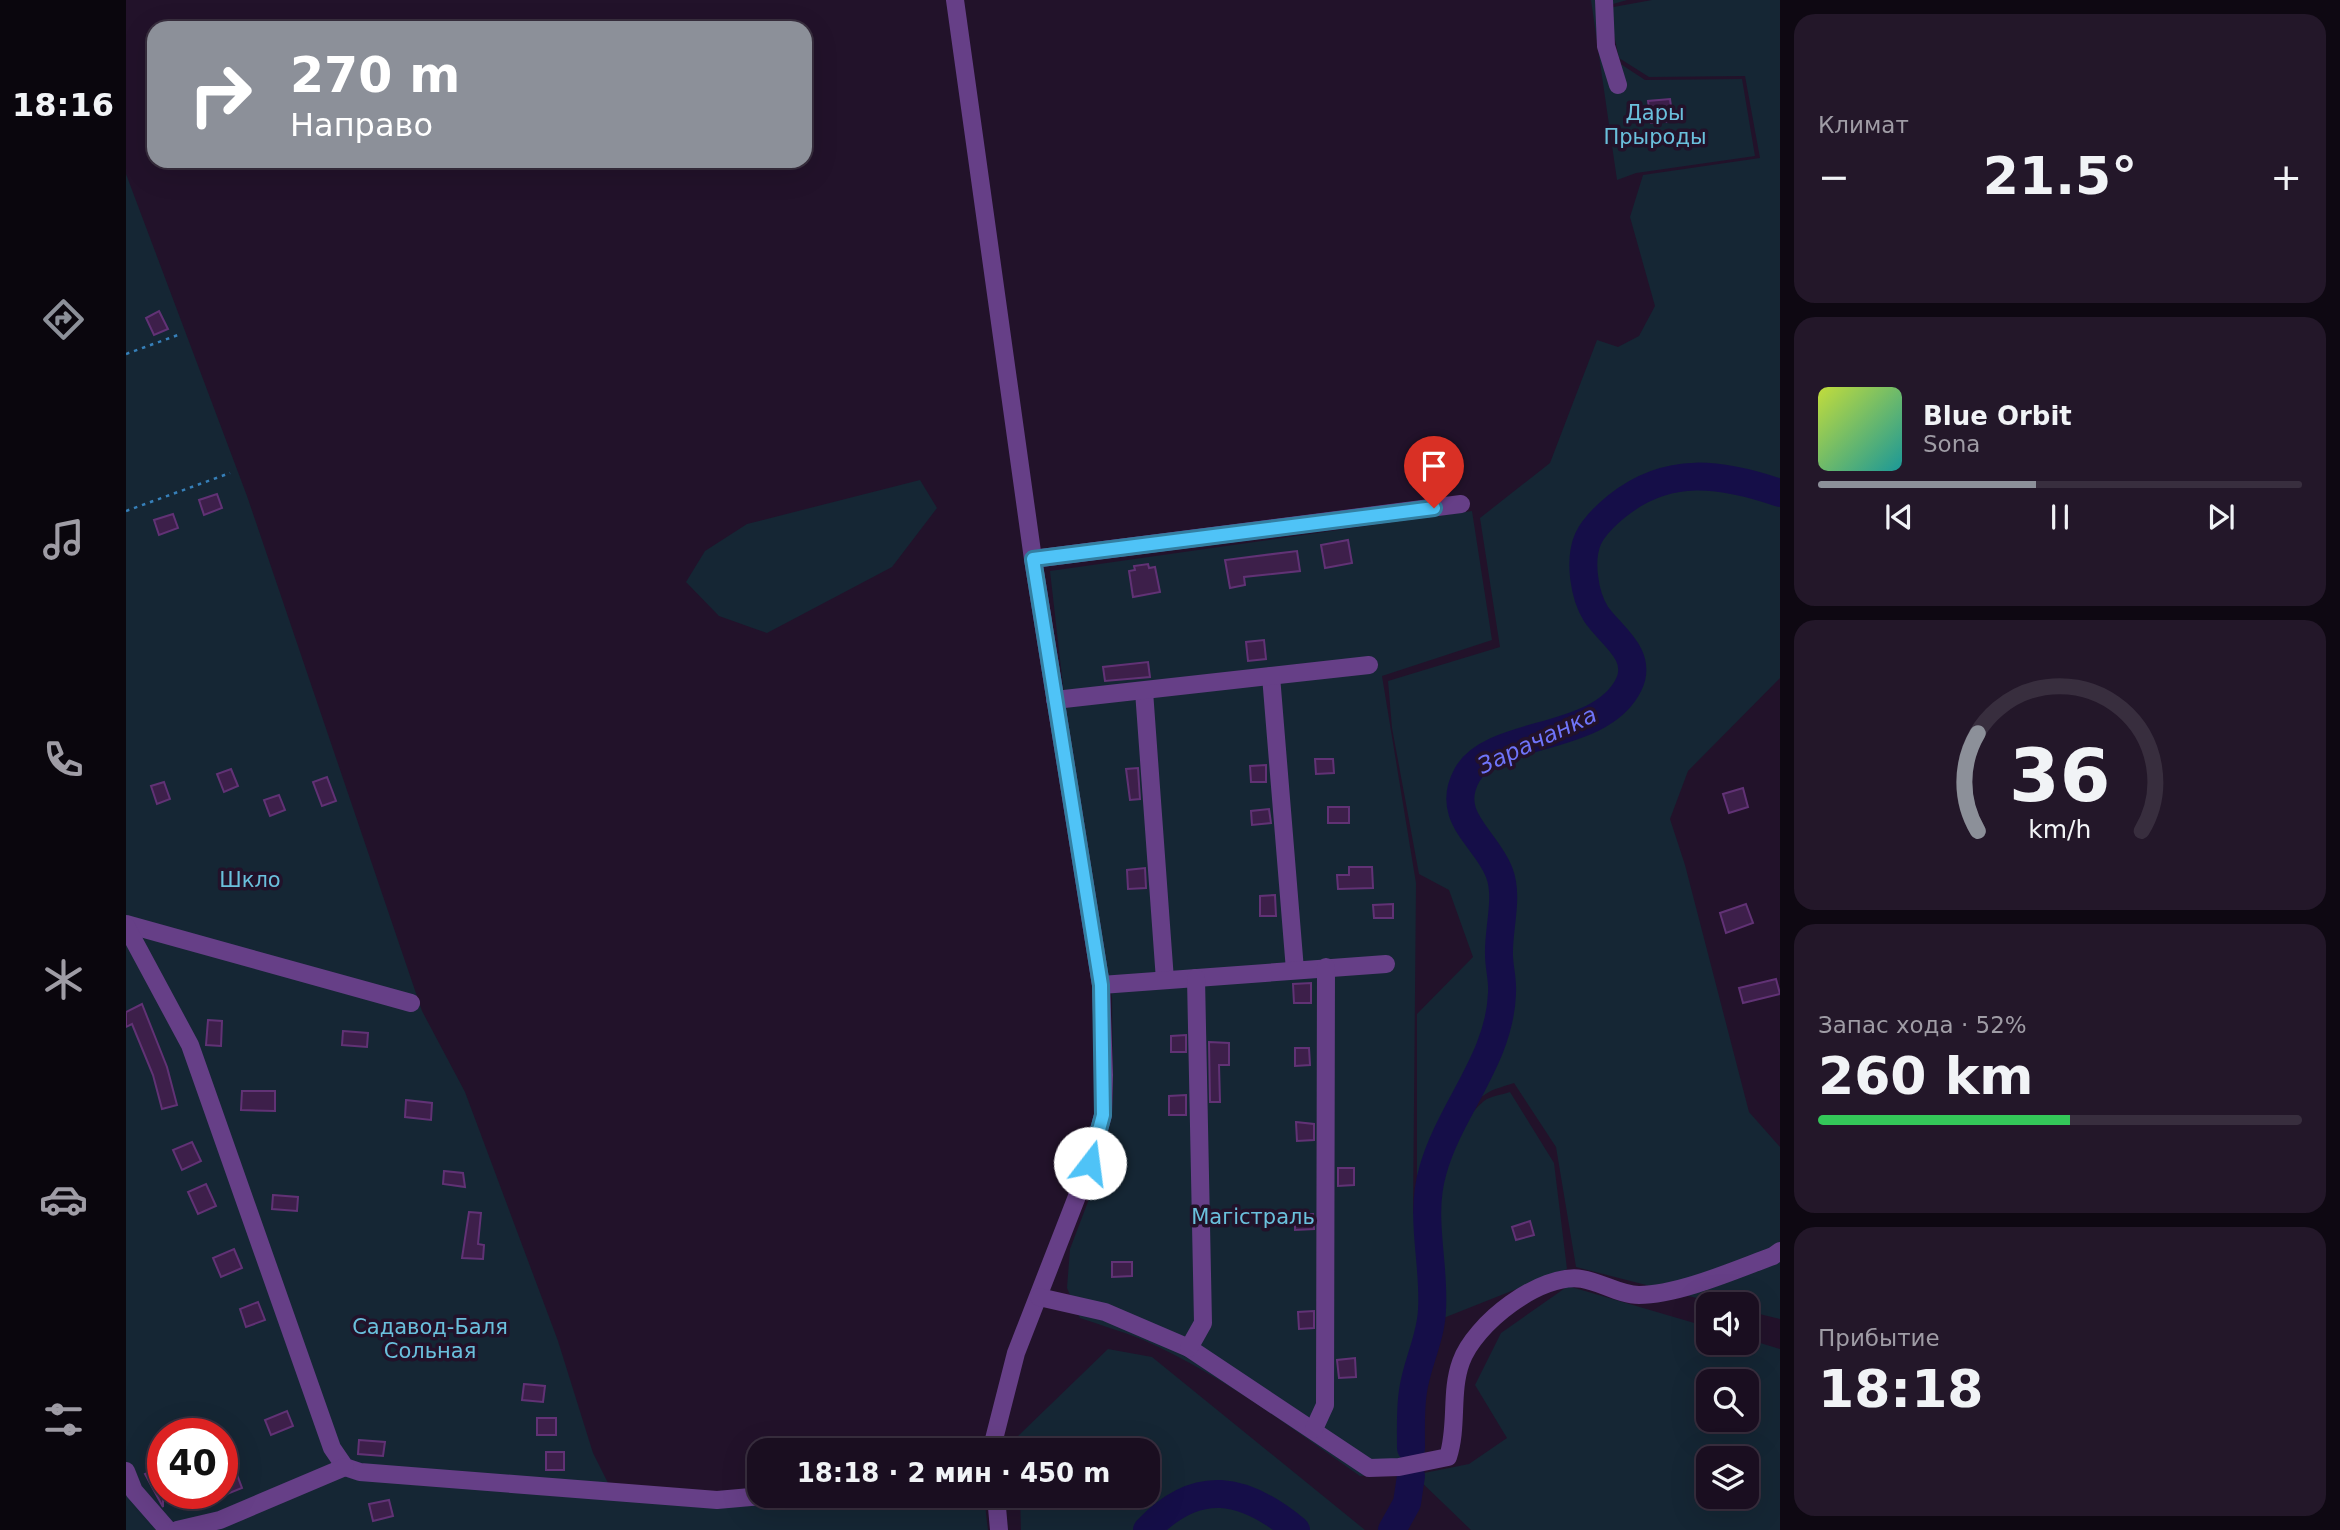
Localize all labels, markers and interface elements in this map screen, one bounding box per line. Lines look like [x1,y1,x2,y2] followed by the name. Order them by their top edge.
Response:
[290,47,460,104] text: 270 m
[175,49,266,140] icon: right
[12,86,114,124] text: 18:16
[1604,101,1706,149] park label: Дары Прыроды
[290,106,433,144] text: Направо
[1818,112,1909,138] text: Климат
[1983,146,2137,206] text: 21.5°
[1818,155,1850,199] text: −
[2270,155,2302,199] text: +
[39,295,88,344] icon: directions
[1923,401,2072,431] text: Blue Orbit
[1923,431,1980,457] text: Sona
[1404,436,1464,508] pin
[1415,447,1453,485] icon: arrive
[1880,498,1918,536] icon: previous
[2041,498,2079,536] icon: pause
[2202,498,2240,536] icon: next
[39,515,88,564] icon: music
[1473,701,1601,779] water label: Зарачанка
[2009,733,2111,818] text: 36
[39,735,88,784] icon: phone
[2028,815,2092,844] text: km/h
[219,868,281,892] park label: Шкло
[39,955,88,1004] icon: climate
[1818,1012,2027,1038] text: Запас хода · 52%
[1818,1046,2033,1106] text: 260 km
[1053,1126,1127,1200] position arrow
[39,1175,88,1224] icon: car
[1191,1205,1315,1229] park label: Магістраль
[1696,1292,1759,1509] map controls
[1696,1292,1759,1355] button: sound
[352,1315,508,1363] park label: Садавод-Баля Сольная
[1818,1325,1940,1351] text: Прибытие
[1818,1359,1984,1419] text: 18:18
[1696,1369,1759,1432] button: search
[39,1395,88,1444] icon: filters
[147,1418,238,1509] speed limit sign: 40
[1696,1446,1759,1509] button: layers
[797,1458,1110,1488] text: 18:18 · 2 мин · 450 m

